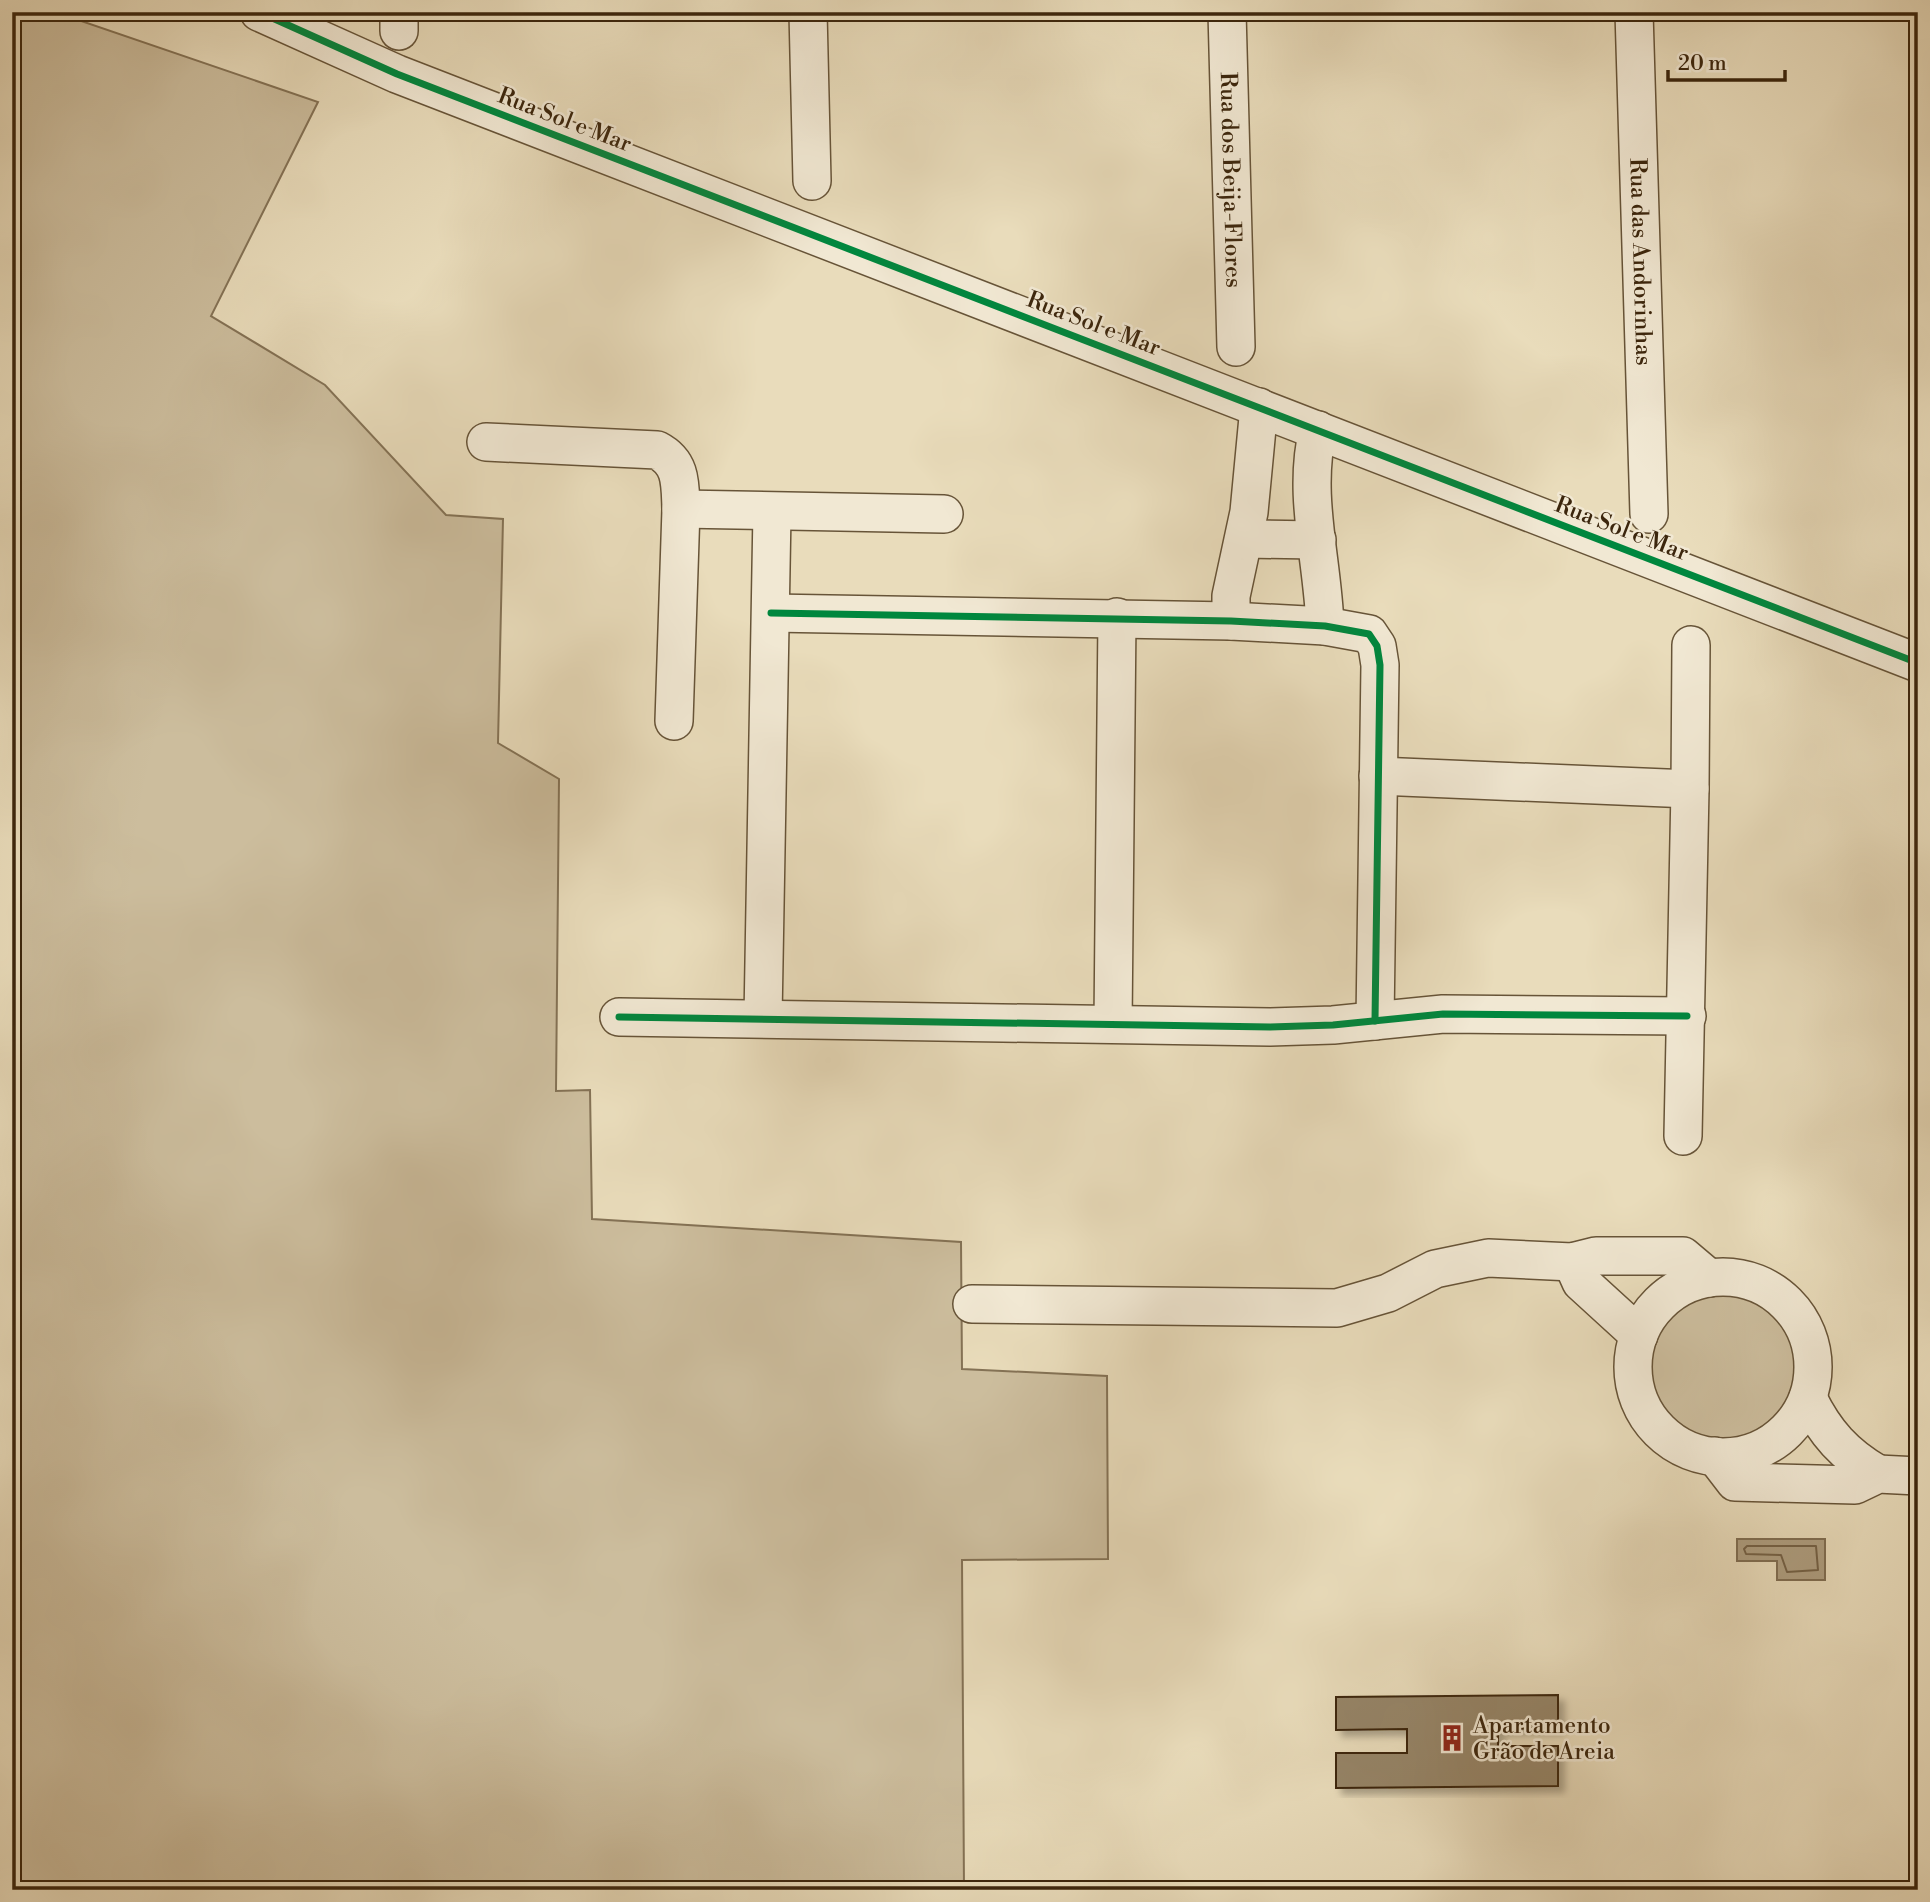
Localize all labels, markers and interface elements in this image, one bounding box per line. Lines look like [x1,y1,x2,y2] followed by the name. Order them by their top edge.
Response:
[1668,38,1785,82] scale bar
[1678,51,1727,77] text: 20 m
[1214,72,1247,288] street label: Rua dos Beija-Flores
[494,82,636,158] street label: Rua Sol e Mar
[1623,158,1658,366] street label: Rua das Andorinhas
[1023,286,1165,362] street label: Rua Sol e Mar
[1551,491,1693,567] street label: Rua Sol e Mar
[1472,1712,1615,1766] place label: Apartamento Grão de Areia
[1437,1723,1467,1753] building icon: Apartamento Grão de Areia

